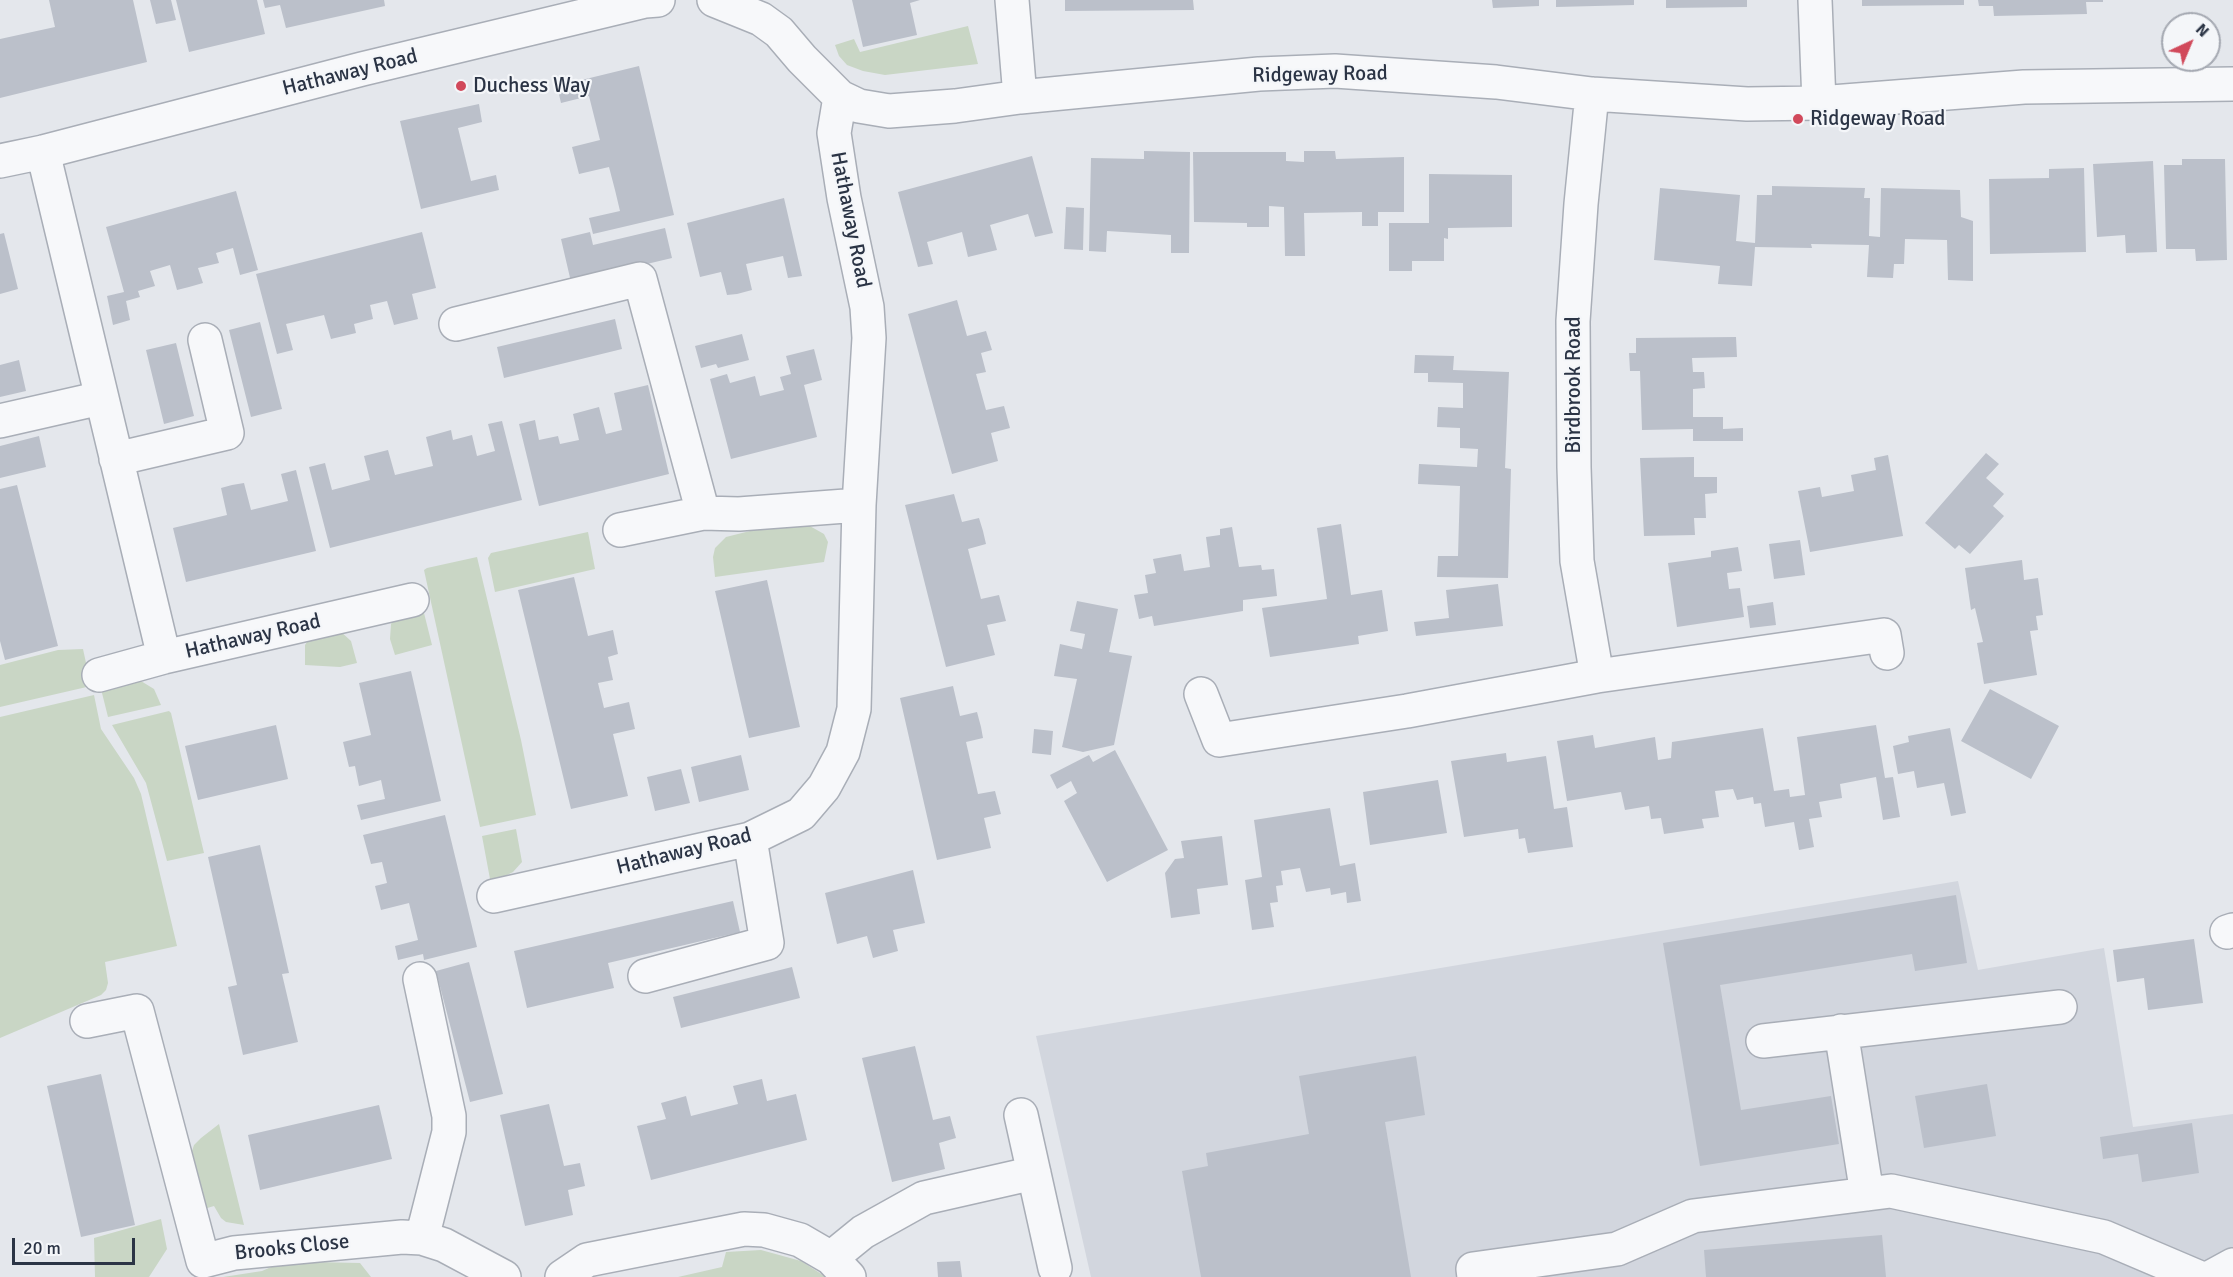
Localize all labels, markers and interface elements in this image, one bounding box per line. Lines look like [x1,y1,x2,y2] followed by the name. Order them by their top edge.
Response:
[2161,12,2221,72] north arrow
[2191,19,2213,42] text: N
[280,44,420,102] street label: Hathaway Road
[1252,61,1388,89] street label: Ridgeway Road
[473,73,590,99] place label: Duchess Way
[454,79,468,93] marker: Duchess Way
[1810,106,1946,132] place label: Ridgeway Road
[1791,112,1805,126] marker: Ridgeway Road
[824,150,876,290] street label: Hathaway Road
[1561,316,1587,454] street label: Birdbrook Road
[183,609,323,665] street label: Hathaway Road
[614,823,754,881] street label: Hathaway Road
[15,1226,138,1264] scale bar
[233,1229,351,1267] street label: Brooks Close
[23,1237,61,1259] text: 20 m

